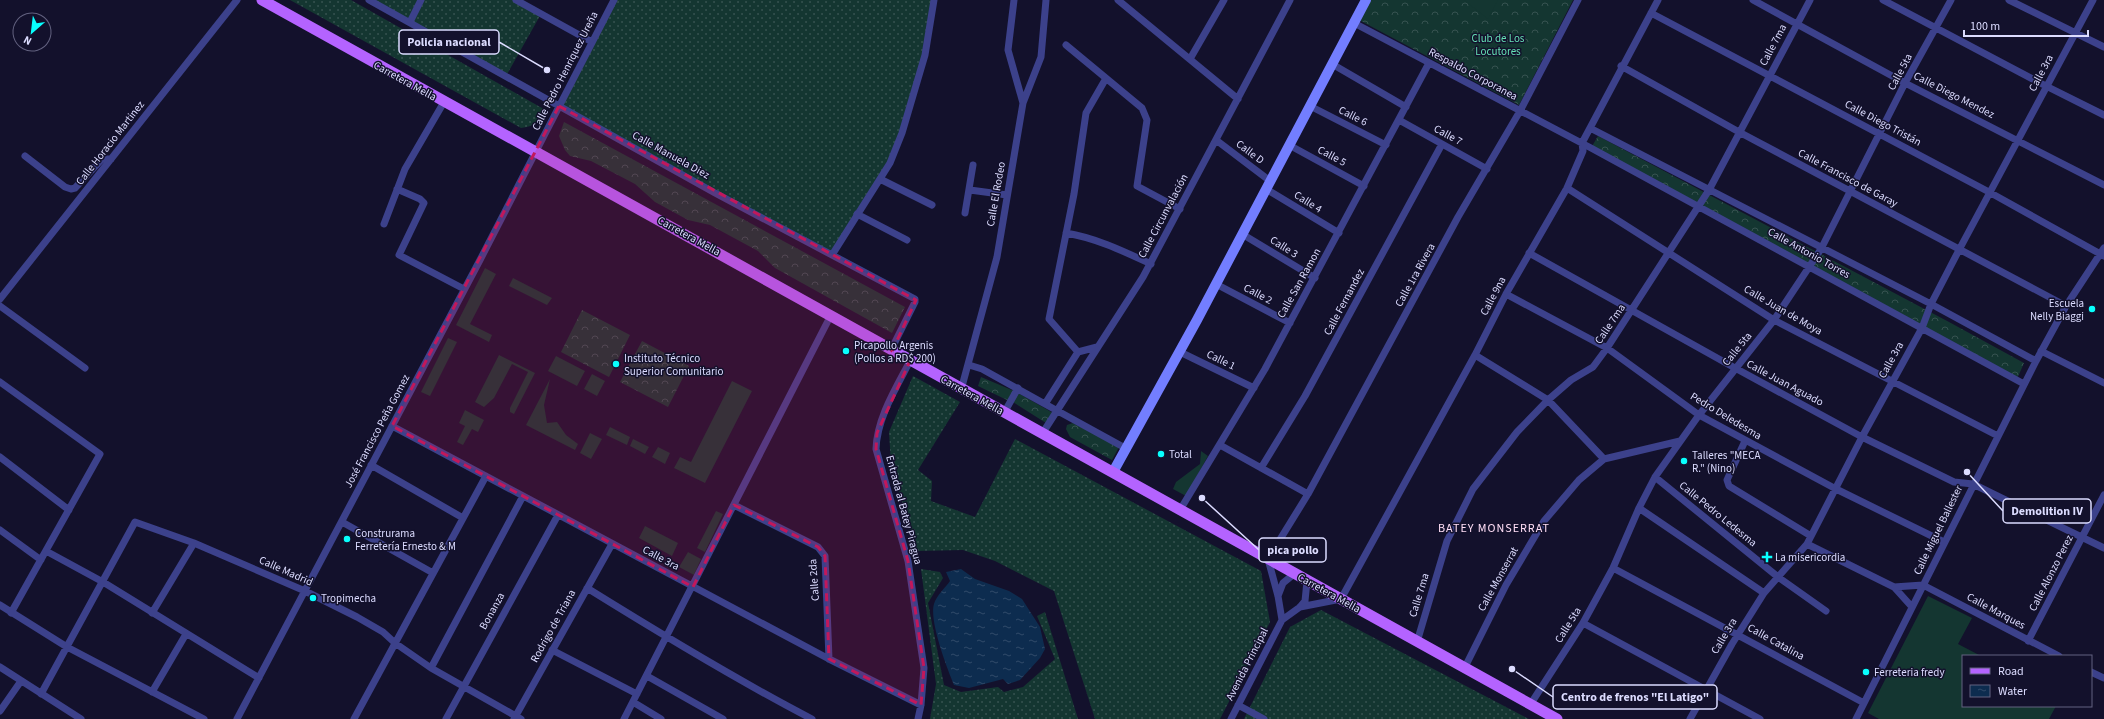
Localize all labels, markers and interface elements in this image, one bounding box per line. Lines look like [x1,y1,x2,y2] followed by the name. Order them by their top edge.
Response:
[528,9,602,133] street label: Calle Pedro Henriquez Ureña
[12,12,52,52] north arrow
[1964,12,2088,38] scale bar
[1970,18,2000,35] text: 100 m
[1756,22,1790,68] street label: Calle 7ma
[399,30,499,54] callout: Policia nacional
[1472,31,1525,59] park label: Club de Los Locutores
[21,32,34,49] text: N
[407,34,491,51] text: Policia nacional
[1426,44,1520,104] street label: Respaldo Corporanea
[1884,51,1916,93] street label: Calle 5ta
[2025,52,2057,94] street label: Calle 3ra
[371,58,439,104] street label: Carretera Mella
[1911,68,1997,122] street label: Calle Diego Mendez
[1842,96,1924,150] street label: Calle Diego Tristán
[72,97,148,188] street label: Calle Horacio Martinez
[1336,102,1370,130] street label: Calle 6
[1431,121,1465,149] street label: Calle 7
[630,128,713,183] street label: Calle Manuela Diez
[1233,136,1267,168] street label: Calle D
[1315,142,1349,170] street label: Calle 5
[1795,145,1901,211] street label: Calle Francisco de Garay
[983,160,1009,228] street label: Calle El Rodeo
[1134,171,1192,261] street label: Calle Circunvalación
[1291,188,1325,217] street label: Calle 4
[655,213,723,259] street label: Carretera Mella
[1765,224,1853,282] street label: Calle Antonio Torres
[1267,233,1301,261] street label: Calle 3
[1391,241,1439,309] street label: Calle 1ra Rivera
[1274,245,1324,321] street label: Calle San Ramon
[1320,266,1368,338] street label: Calle Fernandez
[1476,274,1510,318] street label: Calle 9na
[1241,280,1275,308] street label: Calle 2
[1741,281,1825,339] street label: Calle Juan de Moya
[2030,296,2084,324] place label: Escuela Nelly Biaggi
[1591,301,1629,347] street label: Calle 7ma
[2087,304,2097,314] marker: Escuela Nelly Biaggi
[1719,329,1755,369] street label: Calle 5ta
[854,338,936,366] place label: Picapollo Argenis (Pollos a RD$ 200)
[1875,339,1907,381] street label: Calle 3ra
[841,346,851,356] marker: Picapollo Argenis (Pollos a RD$ 200)
[1204,347,1238,373] street label: Calle 1
[624,351,724,379] place label: Instituto Técnico Superior Comunitario
[1744,356,1826,410] street label: Calle Juan Aguado
[611,359,621,369] marker: Instituto Técnico Superior Comunitario
[341,371,413,490] street label: José Francisco Peña Gomez
[938,372,1006,418] street label: Carretera Mella
[1688,389,1764,443] street label: Pedro Deledesma
[1169,447,1192,462] place label: Total
[1692,448,1760,476] place label: Talleres "MECA R." (Nino)
[1156,449,1166,459] marker: Total
[882,454,926,566] street label: Entrada al Batey Piragua
[1679,456,1689,466] marker: Talleres "MECA R." (Nino)
[1676,478,1760,550] street label: Calle Pedro Ledesma
[1910,482,1966,577] street label: Calle Miguel Ballester
[2003,499,2091,523] callout: Demolition IV
[2011,503,2083,520] text: Demolition IV
[1438,520,1550,537] district label: BATEY MONSERRAT
[355,526,456,554] place label: Construrama Ferretería Ernesto & M
[2025,532,2077,614] street label: Calle Alonzo Perez
[342,534,352,544] marker: Construrama Ferretería Ernesto & M
[1259,538,1326,562] callout: pica pollo
[640,542,682,574] street label: Calle 3ra
[1267,542,1319,559] text: pica pollo
[1474,544,1522,614] street label: Calle Monserrat
[1775,550,1845,565] place label: La misericordia
[257,552,315,590] street label: Calle Madrid
[1762,552,1772,562] marker: La misericordia
[805,558,823,602] street label: Calle 2da
[1295,570,1363,616] street label: Carretera Mella
[1405,571,1433,619] street label: Calle 7ma
[527,587,579,665] street label: Rodrigo de Triana
[1964,589,2028,633] street label: Calle Marques
[476,590,508,632] street label: Bonanza
[321,591,376,606] place label: Tropimecha
[308,593,318,603] marker: Tropimecha
[1551,604,1585,646] street label: Calle 5ta
[1707,615,1741,657] street label: Calle 3ra
[1745,620,1807,664] street label: Calle Catalina
[1222,625,1272,703] street label: Avenida Principal
[1962,655,2092,707] legend
[1998,663,2024,680] text: Road
[1874,665,1945,680] place label: Ferreteria fredy
[1861,667,1871,677] marker: Ferreteria fredy
[1998,683,2028,700] text: Water
[1553,685,1717,709] callout: Centro de frenos "El Latigo"
[1561,689,1709,706] text: Centro de frenos "El Latigo"

